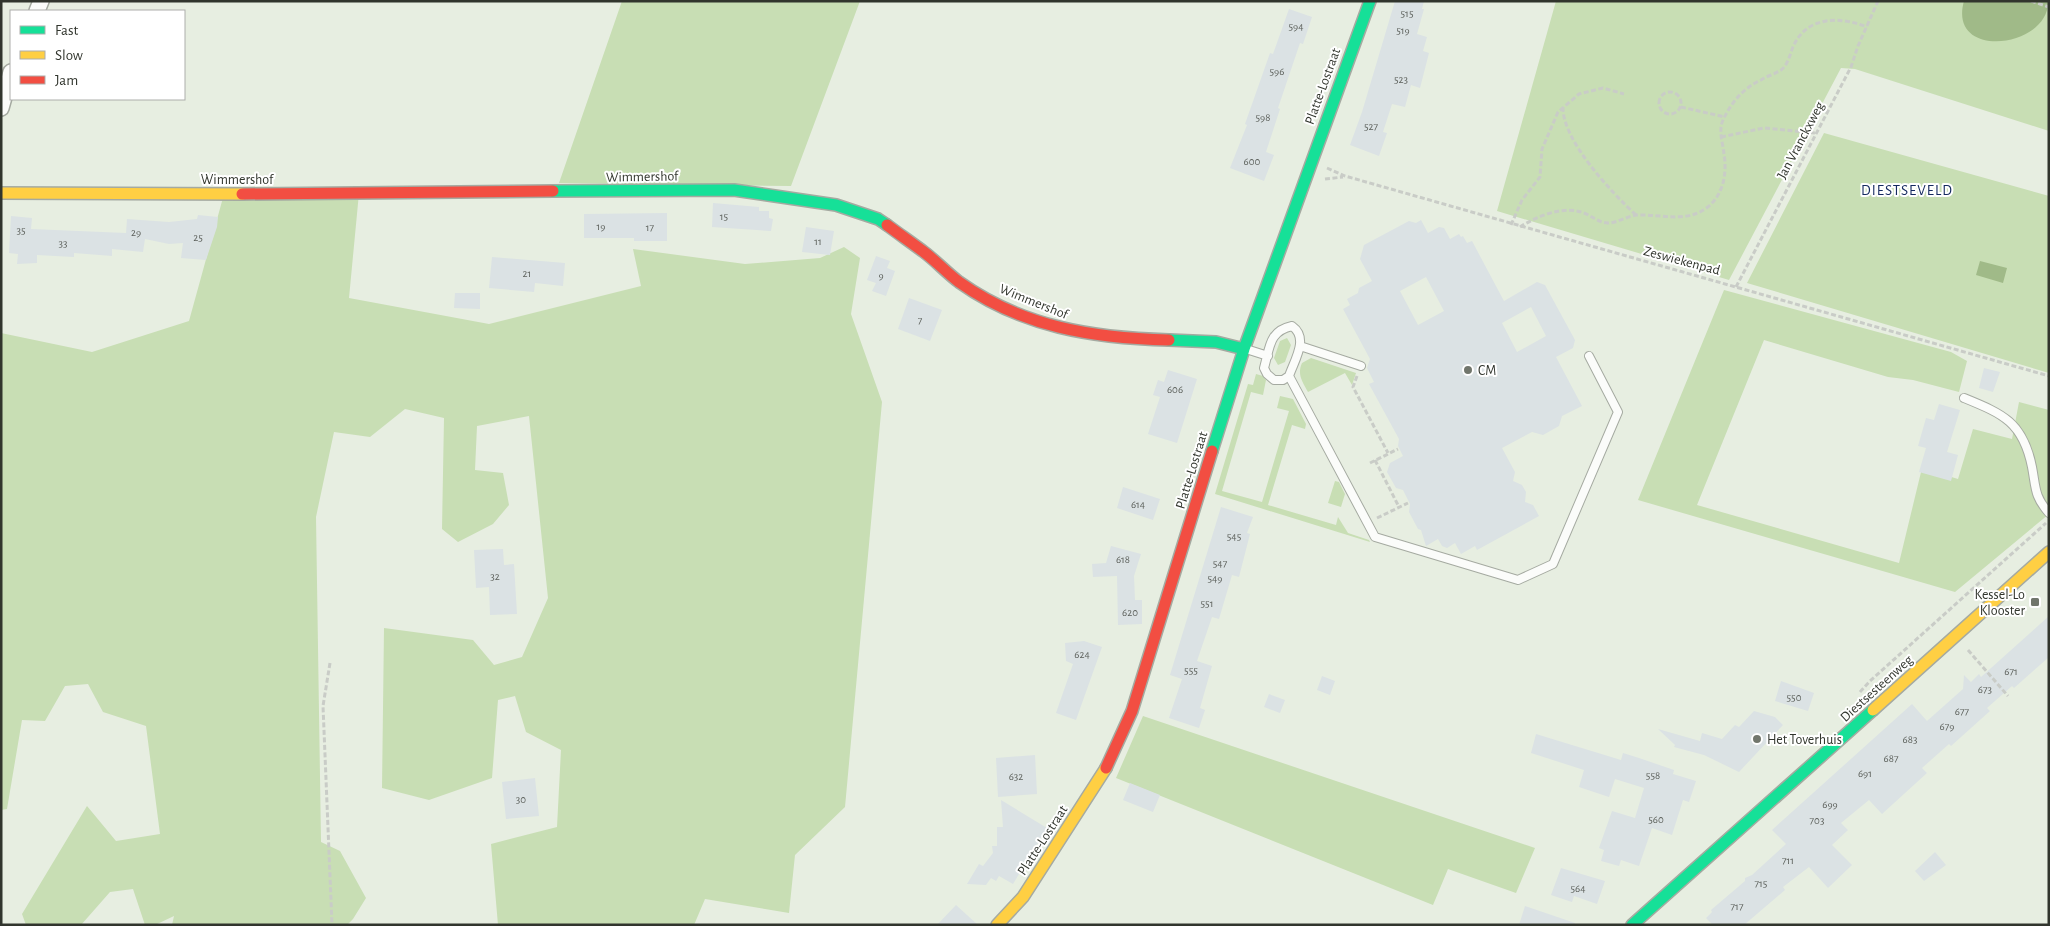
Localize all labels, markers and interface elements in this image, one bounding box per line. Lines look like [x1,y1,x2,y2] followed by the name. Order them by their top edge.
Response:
[1401,8,1414,19] house number: 515
[10,10,185,100] legend
[1288,21,1304,32] house number: 594
[55,23,79,38] text: Fast
[1396,25,1410,36] house number: 519
[1303,46,1343,126] street label: Platte-Lostraat
[55,48,83,63] text: Slow
[1270,66,1284,77] house number: 596
[55,73,78,88] text: Jam
[1394,74,1409,85] house number: 523
[1775,99,1827,181] street label: Jan Vranckxweg
[1256,112,1270,123] house number: 598
[1364,121,1379,132] house number: 527
[1244,156,1261,167] house number: 600
[606,169,679,185] street label: Wimmershof
[201,173,274,187] street label: Wimmershof
[1861,183,1953,198] district label: DIESTSEVELD
[720,211,729,222] house number: 15
[597,221,605,232] house number: 19
[646,222,655,233] house number: 17
[16,225,26,236] house number: 35
[131,227,141,238] house number: 29
[193,232,203,243] house number: 25
[814,236,822,247] house number: 11
[58,238,68,249] house number: 33
[1642,244,1722,278] street label: Zeswiekenpad
[523,268,531,279] house number: 21
[878,270,884,281] house number: 9
[997,282,1071,322] street label: Wimmershof
[918,315,923,326] house number: 7
[1462,364,1474,376] marker: CM
[1478,364,1496,378] place label: CM
[1167,384,1183,395] house number: 606
[1174,429,1211,511] street label: Platte-Lostraat
[1131,499,1145,510] house number: 614
[1227,531,1242,542] house number: 545
[1116,554,1130,565] house number: 618
[1213,558,1228,569] house number: 547
[490,571,500,582] house number: 32
[1207,573,1223,584] house number: 549
[1975,588,2025,618] place label: Kessel-Lo Klooster
[2029,596,2041,608] marker: Kessel-Lo Klooster
[1201,598,1213,609] house number: 551
[1122,607,1138,618] house number: 620
[1074,649,1090,660] house number: 624
[1838,653,1916,725] street label: Diestsesteenweg
[1184,665,1198,676] house number: 555
[2004,666,2018,677] house number: 671
[1978,684,1993,695] house number: 673
[1786,692,1802,703] house number: 550
[1955,706,1970,717] house number: 677
[1940,721,1954,732] house number: 679
[1751,733,1763,745] marker: Het Toverhuis
[1767,733,1842,747] place label: Het Toverhuis
[1903,734,1918,745] house number: 683
[1884,753,1899,764] house number: 687
[1858,768,1872,779] house number: 691
[1646,770,1660,781] house number: 558
[1009,771,1023,782] house number: 632
[516,794,526,805] house number: 30
[1822,799,1838,810] house number: 699
[1015,803,1071,878] street label: Platte-Lostraat
[1648,814,1664,825] house number: 560
[1810,815,1825,826] house number: 703
[1782,855,1794,866] house number: 711
[1755,878,1768,889] house number: 715
[1570,883,1586,894] house number: 564
[1731,901,1744,912] house number: 717

